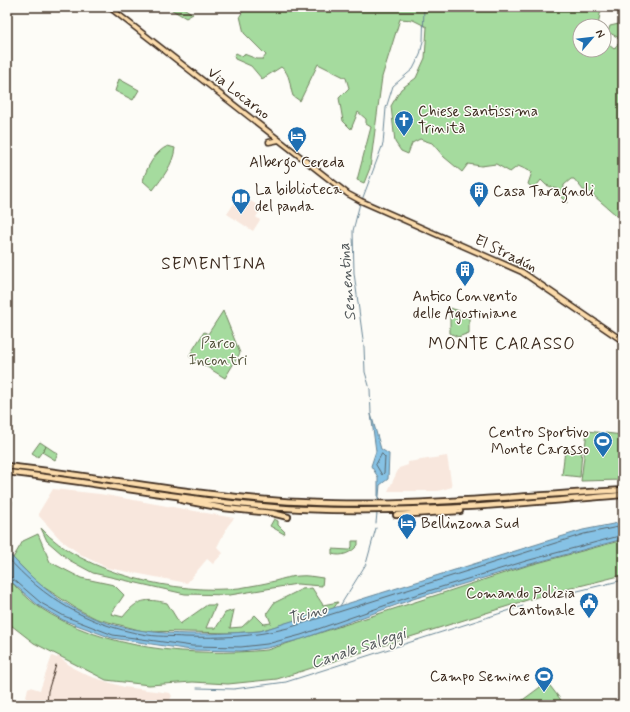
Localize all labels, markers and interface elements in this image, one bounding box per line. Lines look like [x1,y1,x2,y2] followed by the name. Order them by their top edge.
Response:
[572,18,612,58] north arrow
[592,27,608,40] text: N
[203,63,274,125] street label: Via Locarno
[418,102,538,139] place label: Chiese Santissima Trinità
[393,109,415,137] church icon: Chiese Santissima Trinità
[286,125,308,153] hotel icon: Albergo Cereda
[249,153,345,174] place label: Albergo Cereda
[255,180,343,217] place label: La biblioteca del panda
[468,180,490,208] building icon: Casa Taragnoli
[493,182,594,203] place label: Casa Taragnoli
[230,187,252,215] library icon: La biblioteca del panda
[471,230,540,278] street label: El Stradún
[334,242,361,322] water label: Sementina
[161,253,267,275] district label: SEMENTINA
[454,259,476,287] building icon: Antico Convento delle Agostiniane
[413,287,517,324] place label: Antico Convento delle Agostiniane
[428,333,576,355] district label: MONTE CARASSO
[189,334,247,371] park label: Parco Incontri
[488,423,589,460] place label: Centro Sportivo Monte Carasso
[592,430,614,458] sports icon: Centro Sportivo Monte Carasso
[396,512,418,540] hotel icon: Bellinzona Sud
[421,514,519,534] place label: Bellinzona Sud
[466,584,575,621] place label: Comando Polizia Cantonale
[578,591,600,619] public building icon: Comando Polizia Cantonale
[285,599,330,630] water label: Ticino
[308,622,411,676] water label: Canale Saleggi
[533,665,555,693] sports icon: Campo Semine
[430,667,530,687] place label: Campo Semine

